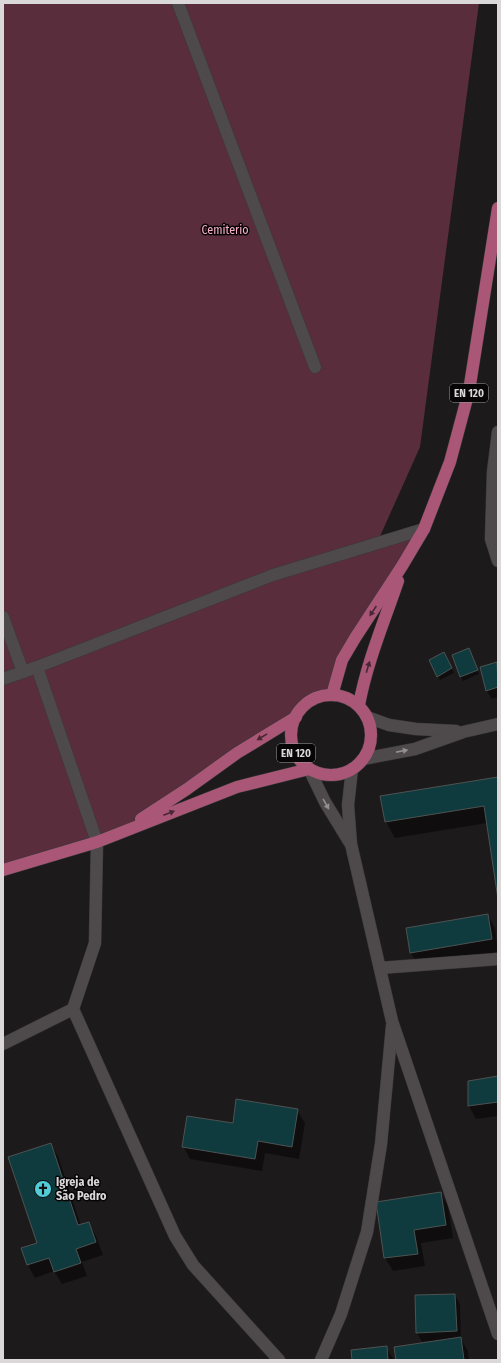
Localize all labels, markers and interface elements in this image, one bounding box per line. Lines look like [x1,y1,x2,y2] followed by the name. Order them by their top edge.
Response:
[201,223,249,237] park label: Cemiterio
[450,384,488,402] road number: EN 120
[369,605,377,616] one-way arrow
[365,661,371,673] one-way arrow
[256,734,268,741] one-way arrow
[277,744,315,762] road number: EN 120
[396,748,408,754] one-way arrow
[323,798,330,810] one-way arrow
[163,810,175,816] one-way arrow
[56,1175,107,1203] place label: Igreja de São Pedro
[33,1179,53,1199] church icon: Igreja de São Pedro

